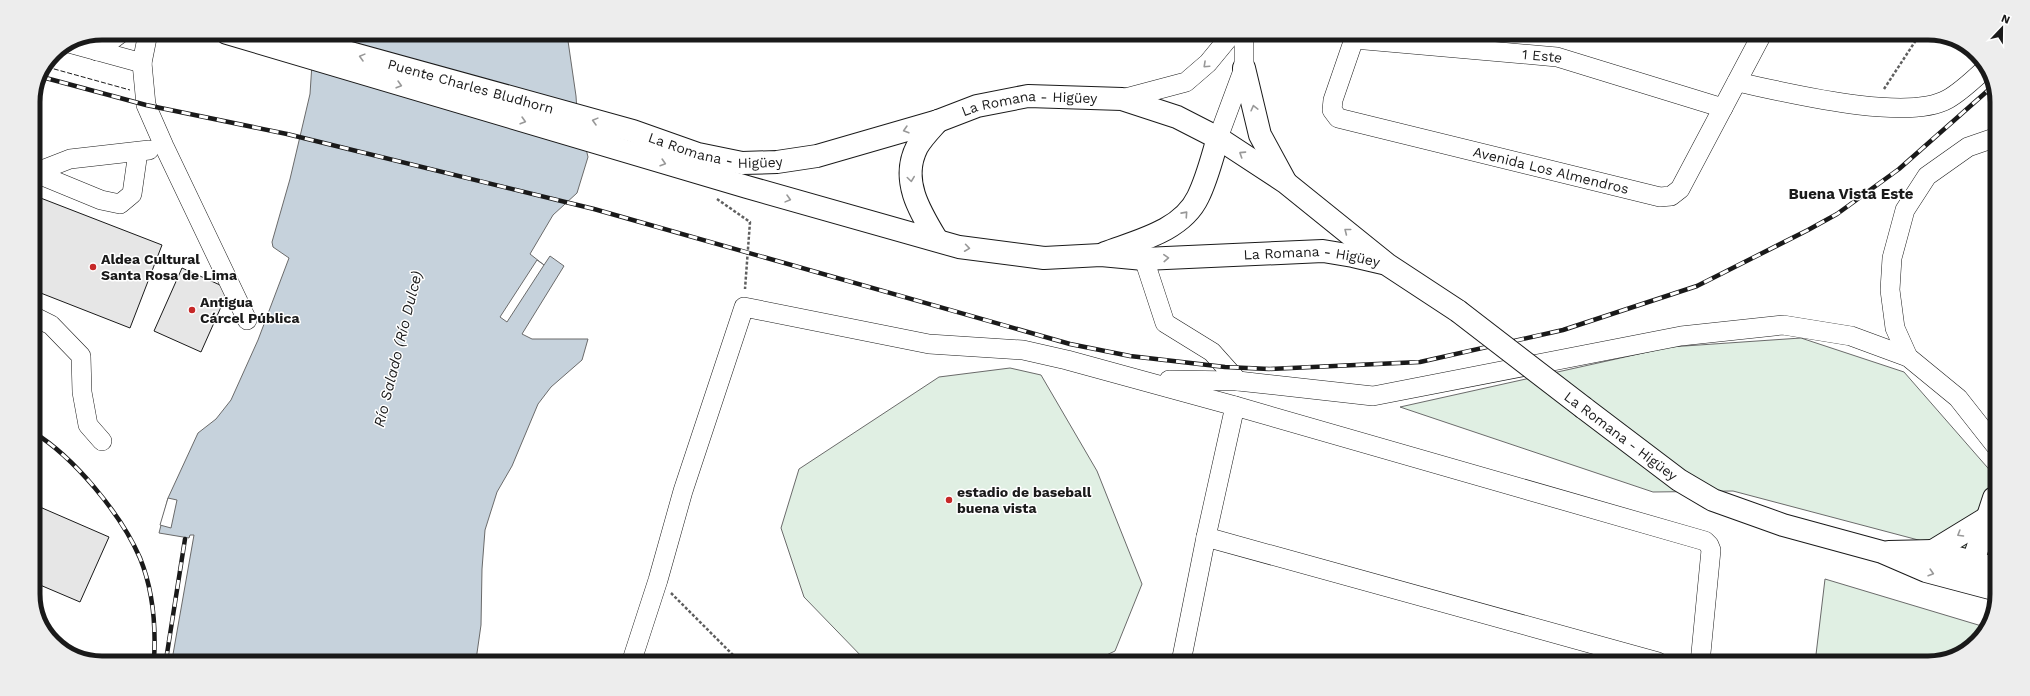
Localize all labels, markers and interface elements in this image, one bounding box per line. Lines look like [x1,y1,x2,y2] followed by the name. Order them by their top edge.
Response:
[1982,8,2022,48] north arrow
[1999,12,2012,27] text: N
[1521,46,1565,66] street label: 1 Este
[359,53,366,62] one-way arrow
[386,56,556,117] street label: Puente Charles Bludhorn
[1203,60,1210,67] one-way arrow
[395,80,402,89] one-way arrow
[959,88,1098,119] street label: La Romana - Higüey
[1250,105,1258,111] one-way arrow
[520,116,527,125] one-way arrow
[592,117,599,126] one-way arrow
[903,125,910,134] one-way arrow
[646,129,785,171] street label: La Romana - Higüey
[1472,143,1630,197] street label: Avenida Los Almendros
[1240,152,1247,159] one-way arrow
[659,158,666,167] one-way arrow
[906,176,915,182] one-way arrow
[1789,185,1914,203] district label: Buena Vista Este
[784,194,791,203] one-way arrow
[1181,211,1188,219] one-way arrow
[1345,228,1352,235] one-way arrow
[964,243,970,252] one-way arrow
[1243,243,1382,270] street label: La Romana - Higüey
[101,251,238,283] place label: Aldea Cultural Santa Rosa de Lima
[1163,254,1169,263] one-way arrow
[88,262,98,272] marker: Aldea Cultural Santa Rosa de Lima
[370,269,426,429] water label: Río Salado (Río Dulce)
[200,294,300,326] place label: Antigua Cárcel Pública
[187,305,197,315] marker: Antigua Cárcel Pública
[1561,388,1681,484] street label: La Romana - Higüey
[957,484,1092,516] place label: estadio de baseball buena vista
[944,495,954,505] marker: estadio de baseball buena vista
[1957,530,1964,537] one-way arrow
[1927,568,1934,576] one-way arrow

